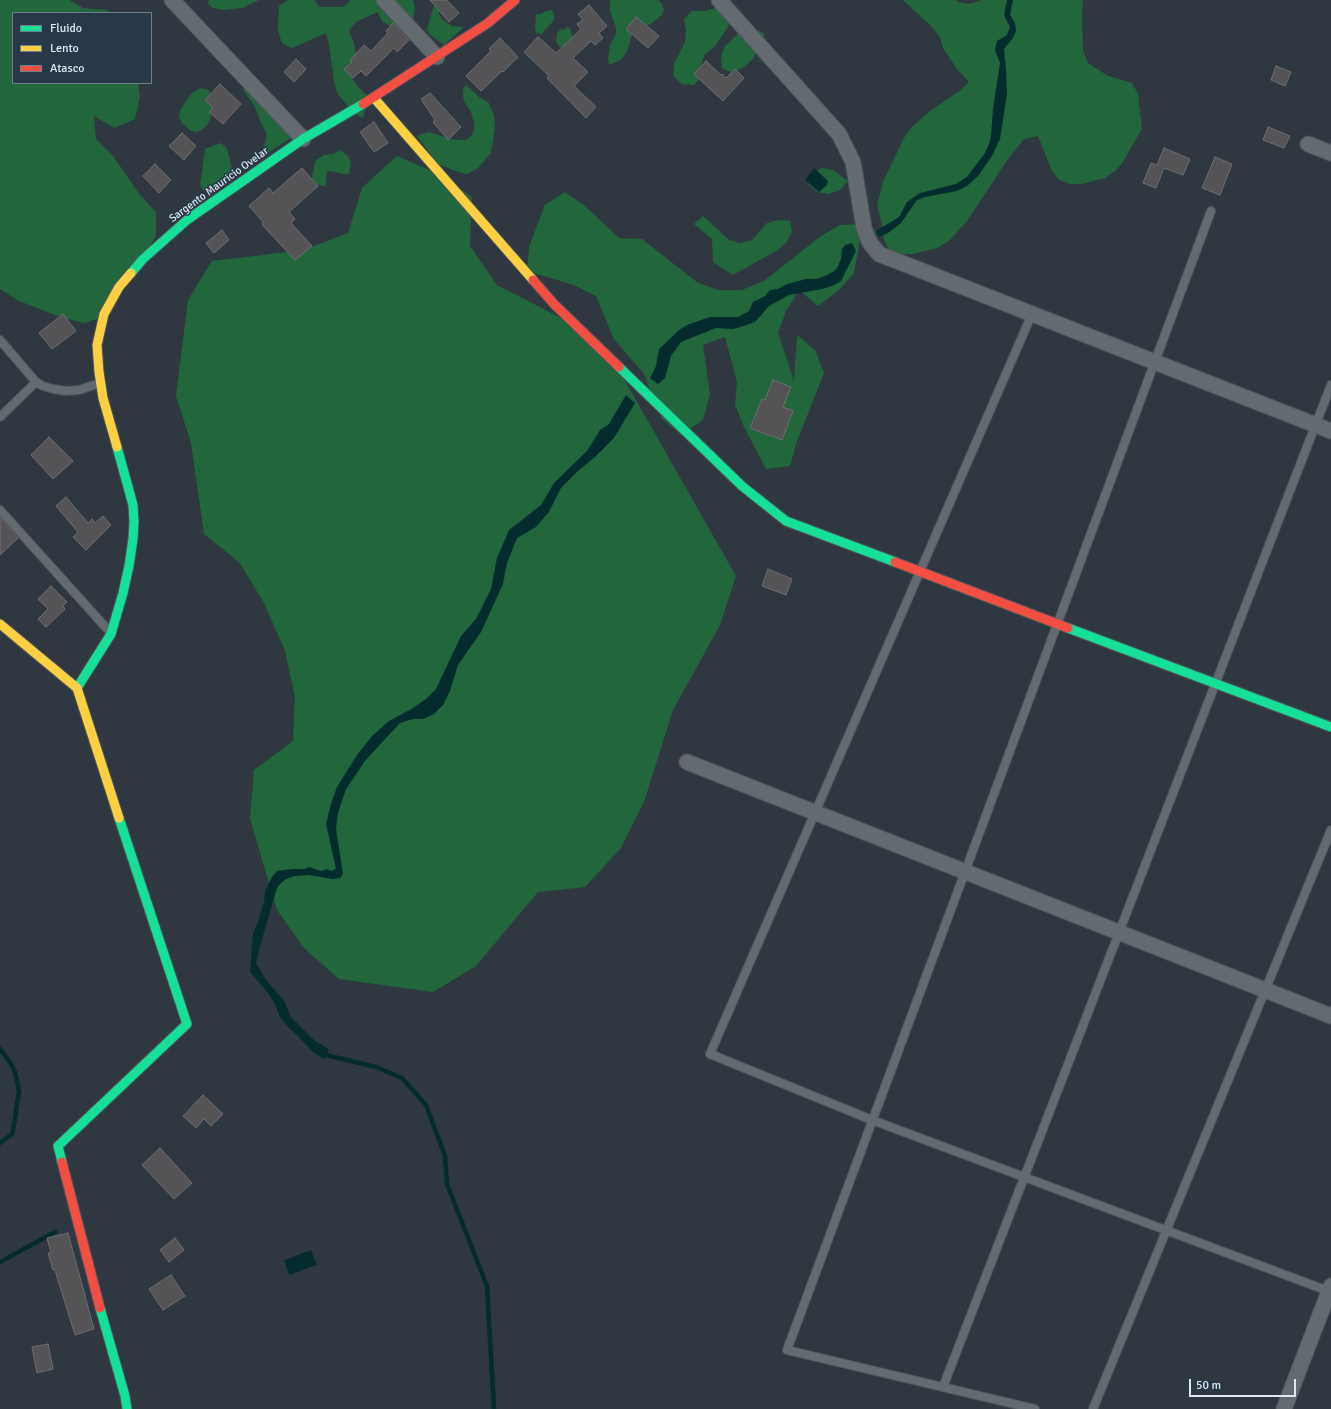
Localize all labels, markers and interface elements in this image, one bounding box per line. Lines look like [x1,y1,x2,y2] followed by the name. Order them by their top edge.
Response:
[12,12,152,84] legend
[50,21,82,36] text: Fluido
[50,41,79,56] text: Lento
[50,61,85,76] text: Atasco
[167,145,271,225] street label: Sargento Mauricio Ovelar
[1191,1371,1298,1397] scale bar
[1196,1378,1221,1393] text: 50 m

